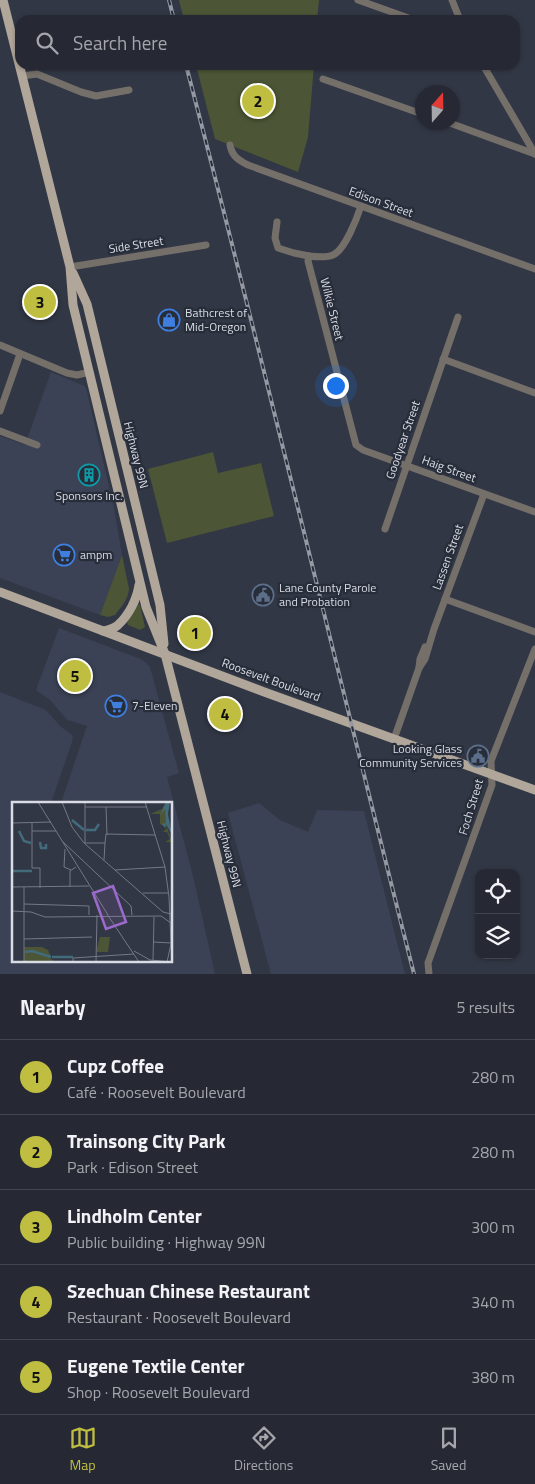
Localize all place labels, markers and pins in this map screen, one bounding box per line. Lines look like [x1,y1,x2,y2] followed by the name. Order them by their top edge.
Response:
[242,82,274,120] pin: 2
[24,283,56,321] pin: 3
[185,303,247,336] place label: Bathcrest of Mid-Oregon
[157,308,181,332] shop icon: Bathcrest of Mid-Oregon
[77,463,101,487] building icon: Sponsors Inc.
[55,486,123,505] place label: Sponsors Inc.
[52,543,76,567] supermarket icon: ampm
[80,545,112,564] place label: ampm
[279,578,376,611] place label: Lane County Parole and Probation
[251,583,275,607] public building icon: Lane County Parole and Probation
[179,614,211,652] pin: 1
[59,657,91,695] pin: 5
[104,694,128,718] supermarket icon: 7-Eleven
[209,695,241,733] pin: 4
[132,696,178,715] place label: 7-Eleven
[359,739,462,772] place label: Looking Glass Community Services
[466,744,490,768] public building icon: Looking Glass Community Services

